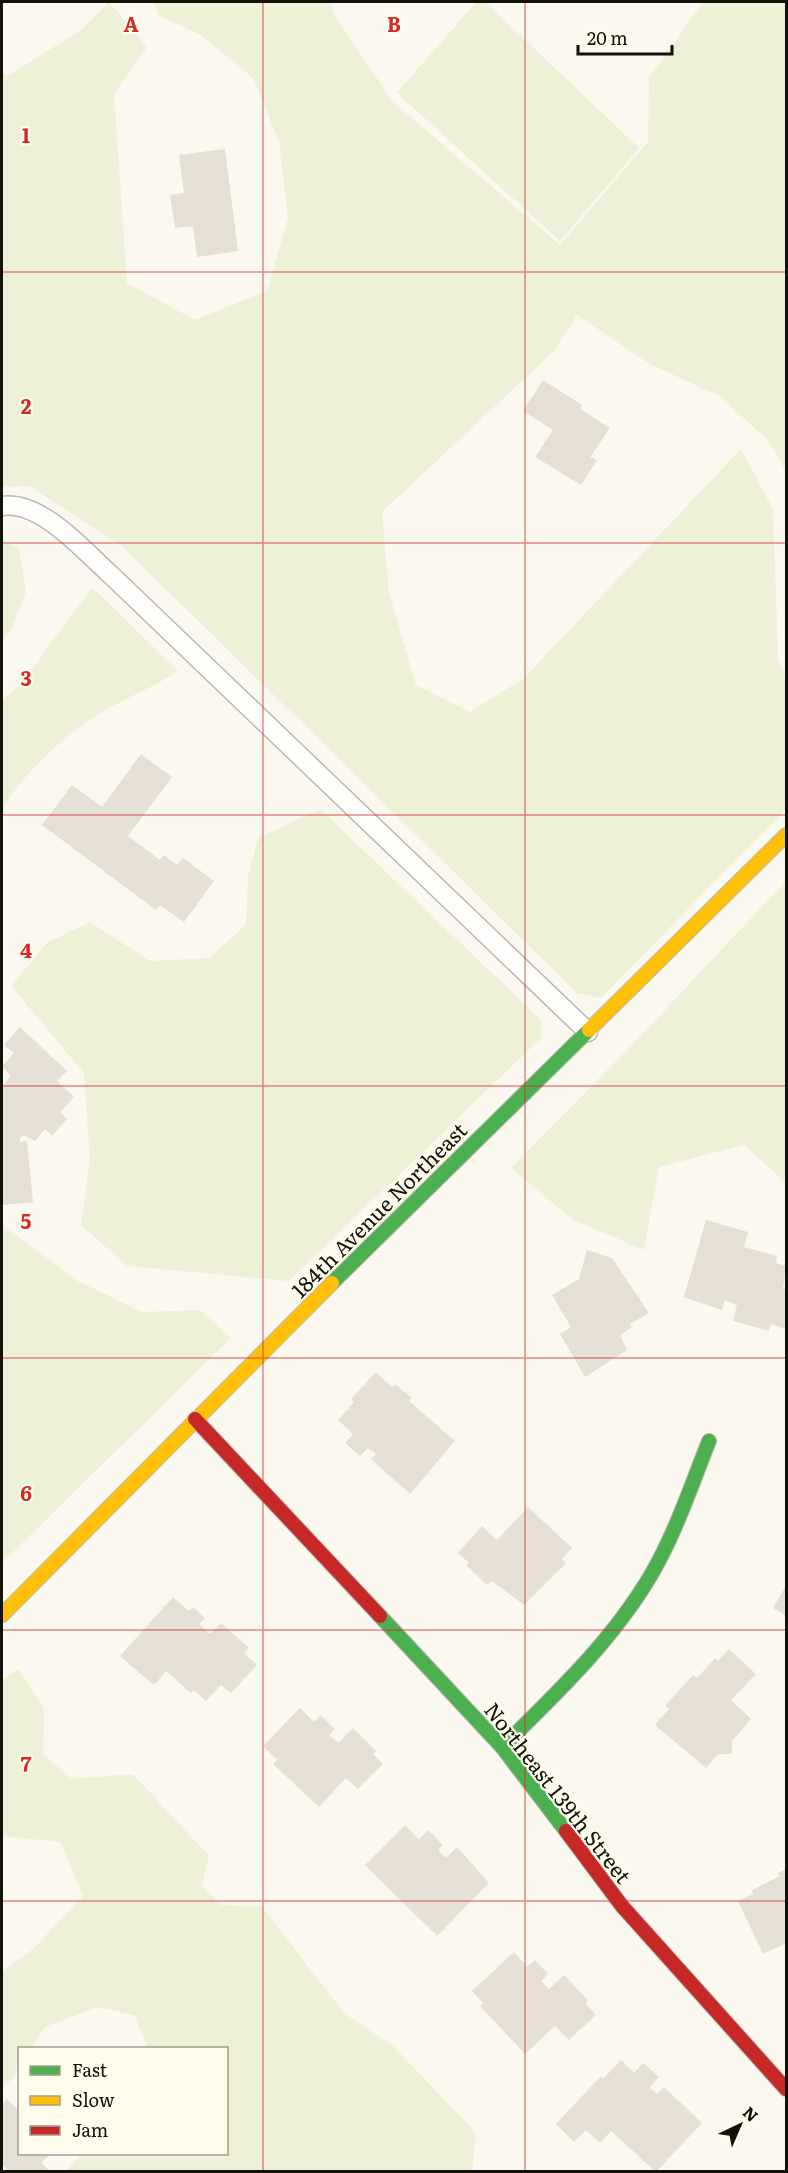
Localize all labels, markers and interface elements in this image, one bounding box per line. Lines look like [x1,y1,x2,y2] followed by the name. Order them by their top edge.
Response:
[123,8,139,38] text: A
[387,8,401,38] text: B
[578,18,672,56] scale bar
[587,24,628,51] text: 20 m
[22,119,30,149] text: 1
[21,390,32,420] text: 2
[20,662,32,692] text: 3
[20,934,32,964] text: 4
[283,1114,473,1304] street label: 184th Avenue Northeast
[21,1205,32,1235] text: 5
[20,1477,32,1507] text: 6
[478,1695,640,1890] street label: Northeast 139th Street
[21,1748,32,1778] text: 7
[18,2047,228,2155] legend
[72,2056,108,2083] text: Fast
[72,2086,115,2113] text: Slow
[710,2095,770,2155] north arrow
[738,2100,764,2127] text: N
[72,2116,108,2143] text: Jam

